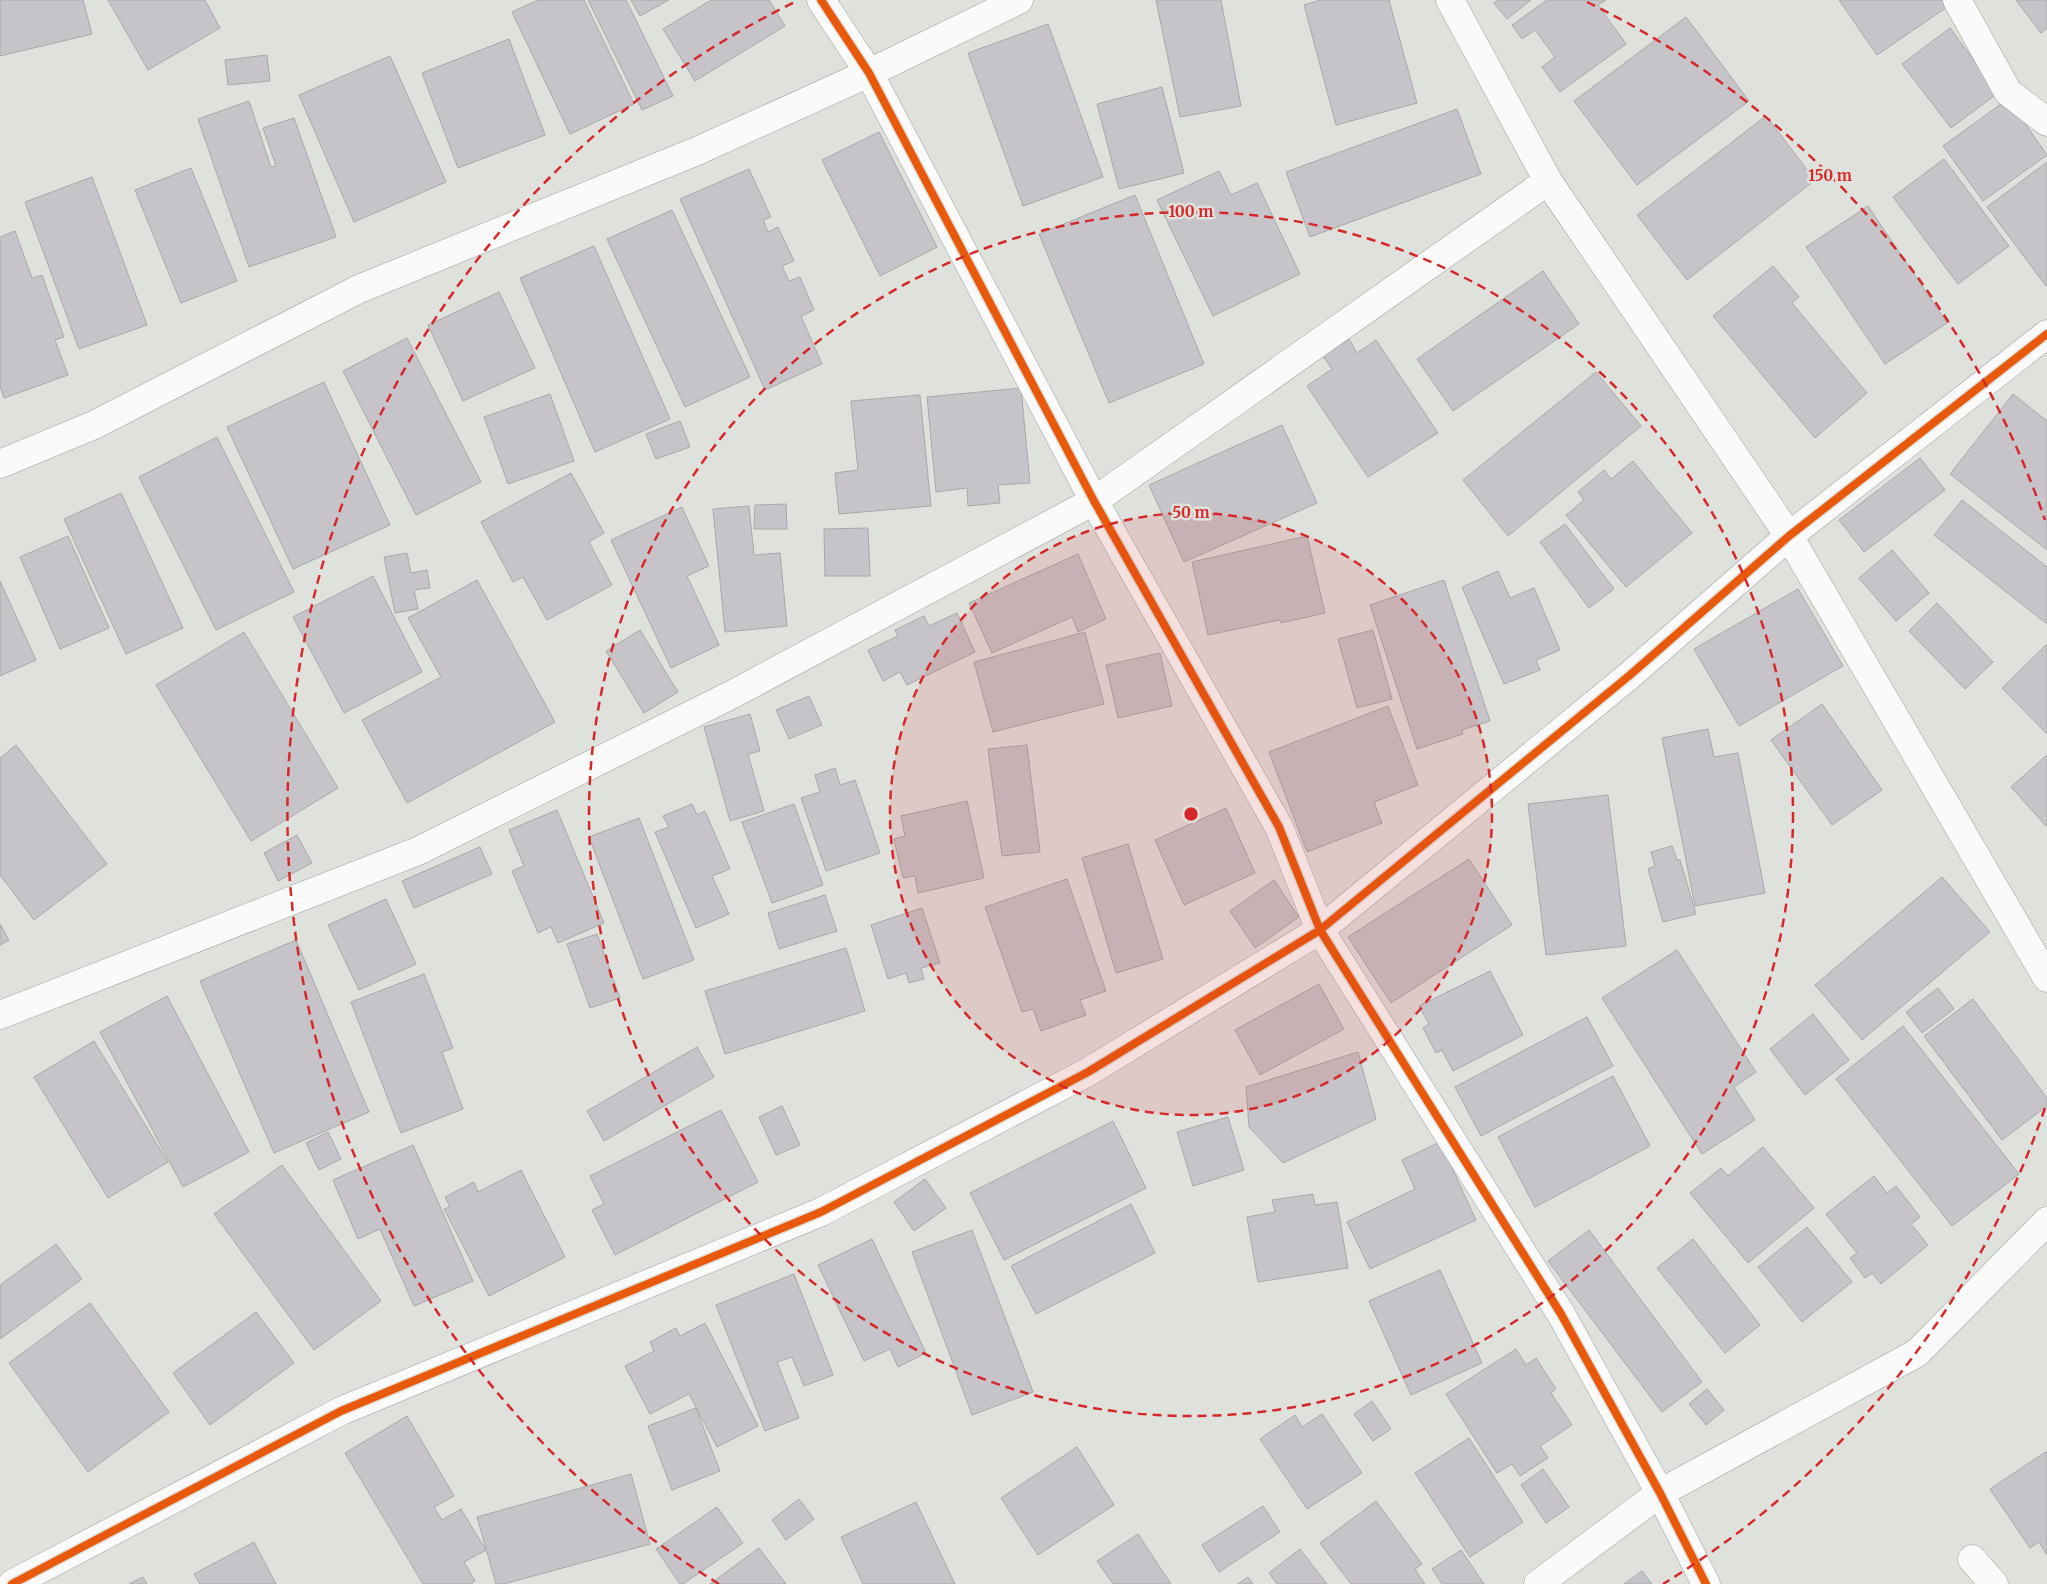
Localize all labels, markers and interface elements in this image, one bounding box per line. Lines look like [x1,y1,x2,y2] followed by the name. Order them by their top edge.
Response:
[1808,166,1852,185] text: 150 m
[1169,202,1213,221] text: 100 m
[1172,503,1210,522] text: 50 m
[1182,805,1200,823] centre of rings

